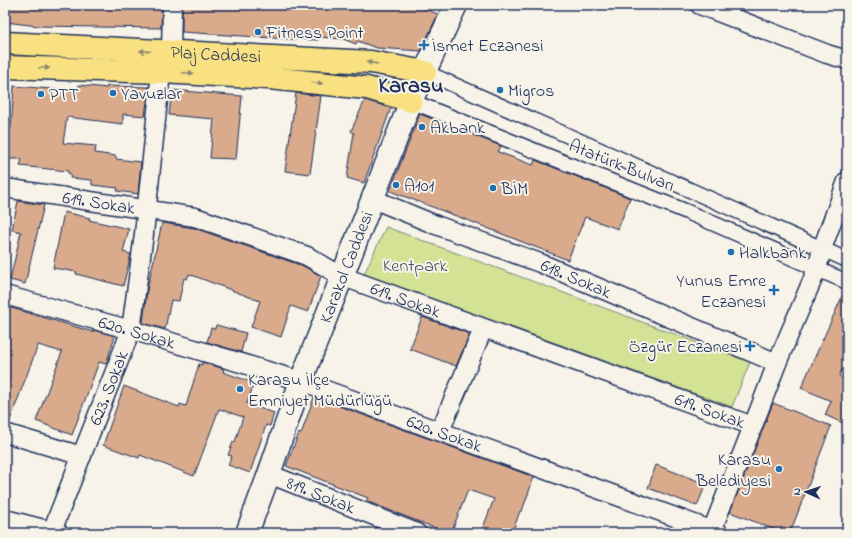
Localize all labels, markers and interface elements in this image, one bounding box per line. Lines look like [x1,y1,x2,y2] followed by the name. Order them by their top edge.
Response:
[265,21,364,47] place label: Fitness Point
[253,27,263,37] marker: Fitness Point
[432,34,543,60] place label: İsmet Eczanesi
[419,40,429,50] marker: İsmet Eczanesi
[170,41,262,71] street label: Plaj Caddesi
[139,47,151,54] one-way arrow
[366,60,379,66] one-way arrow
[38,65,51,71] one-way arrow
[182,70,194,77] one-way arrow
[379,71,444,103] district label: Karasu
[508,79,554,106] place label: Migros
[311,80,324,86] one-way arrow
[121,82,182,108] place label: Yavuzlar
[49,83,79,109] place label: PTT
[495,85,505,95] marker: Migros
[108,88,118,98] marker: Yavuzlar
[36,89,46,99] marker: PTT
[430,116,485,142] place label: Akbank
[417,122,427,132] marker: Akbank
[564,134,678,200] street label: Atatürk Bulvarı
[404,174,435,200] place label: A101
[500,177,528,203] place label: BİM
[391,180,401,190] marker: A101
[488,183,498,193] marker: BİM
[60,186,137,223] street label: 619. Sokak
[314,208,381,327] street label: Karakol Caddesi
[739,241,806,267] place label: Halkbank
[726,247,736,257] marker: Halkbank
[383,254,447,280] park label: Kentpark
[536,254,615,307] street label: 618. Sokak
[676,269,767,316] place label: Yunus Emre Eczanesi
[366,277,444,326] street label: 619. Sokak
[769,285,779,295] marker: Yunus Emre Eczanesi
[95,311,178,358] street label: 620. Sokak
[629,335,742,362] place label: Özgür Eczanesi
[745,341,755,351] marker: Özgür Eczanesi
[84,347,137,430] street label: 623. Sokak
[248,368,392,416] place label: Karasu İlçe Emniyet Müdürlüğü
[235,384,245,394] marker: Karasu İlçe Emniyet Müdürlüğü
[671,388,748,437] street label: 619. Sokak
[402,409,485,461] street label: 620. Sokak
[695,448,771,495] place label: Karasu Belediyesi
[774,464,784,474] marker: Karasu Belediyesi
[282,471,359,522] street label: 819. Sokak
[786,472,826,512] north arrow
[789,487,805,496] text: N

